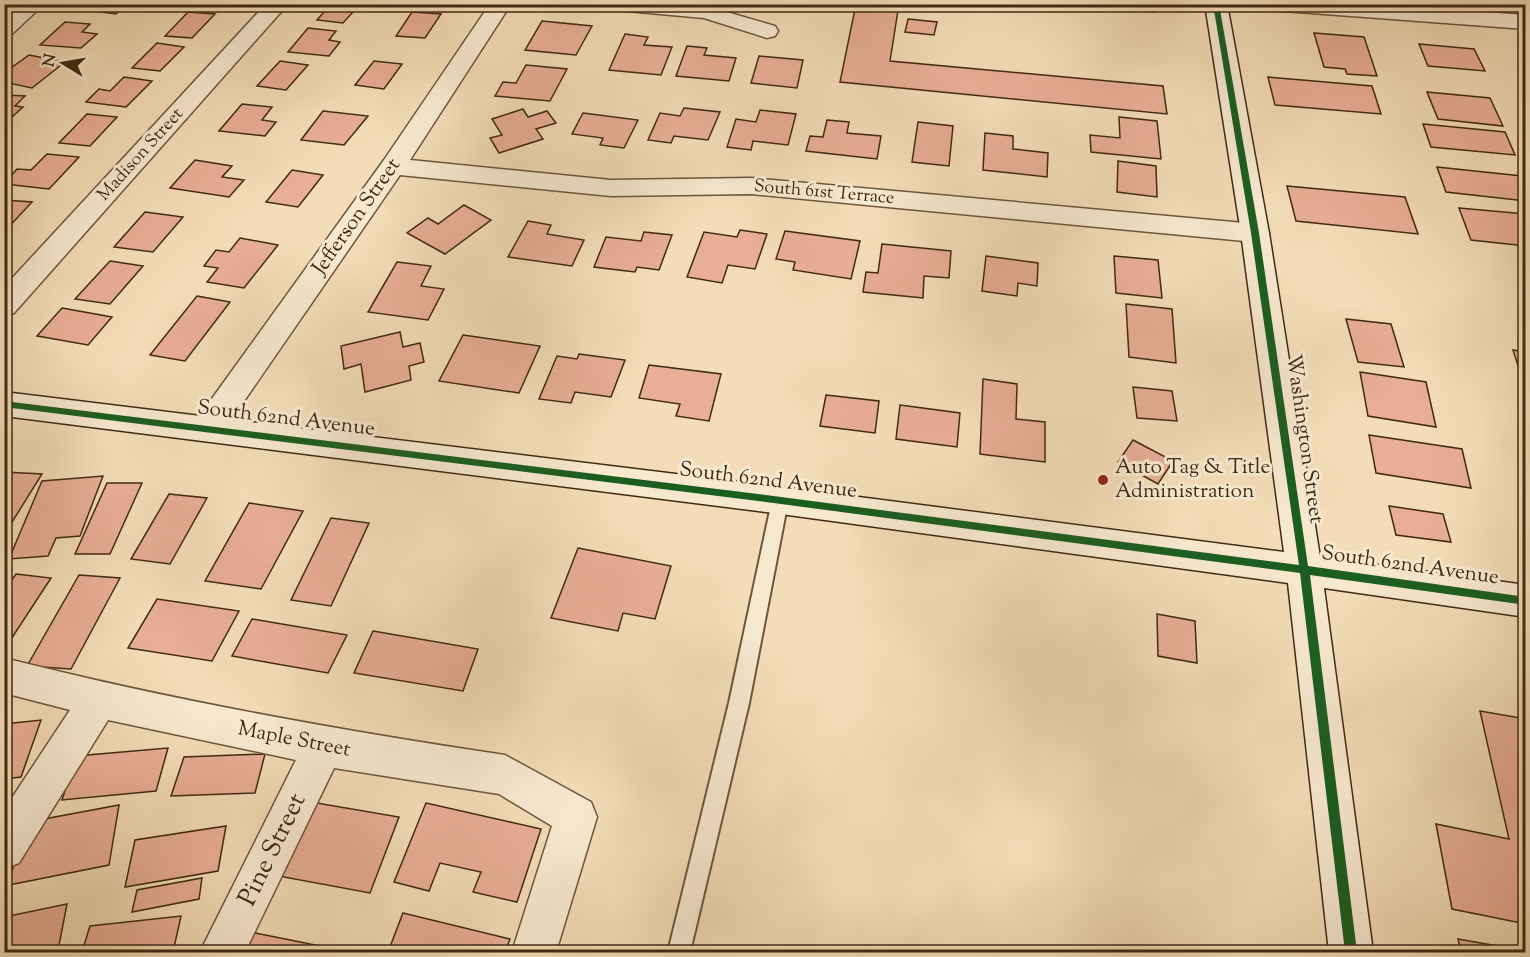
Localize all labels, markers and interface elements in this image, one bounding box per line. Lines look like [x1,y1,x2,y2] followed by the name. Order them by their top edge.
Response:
[33,33,93,93] north arrow
[38,52,63,69] text: N
[92,103,190,207] street label: Madison Street
[305,152,408,282] street label: Jefferson Street
[753,174,895,212] street label: South 61st Terrace
[1277,352,1331,526] street label: Washington Street
[195,393,377,445] street label: South 62nd Avenue
[1115,453,1270,507] place label: Auto Tag & Title Administration
[677,455,859,507] street label: South 62nd Avenue
[1096,473,1110,487] marker: Auto Tag & Title Administration
[1319,539,1501,593] street label: South 62nd Avenue
[235,714,353,766] street label: Maple Street
[230,787,316,913] street label: Pine Street

